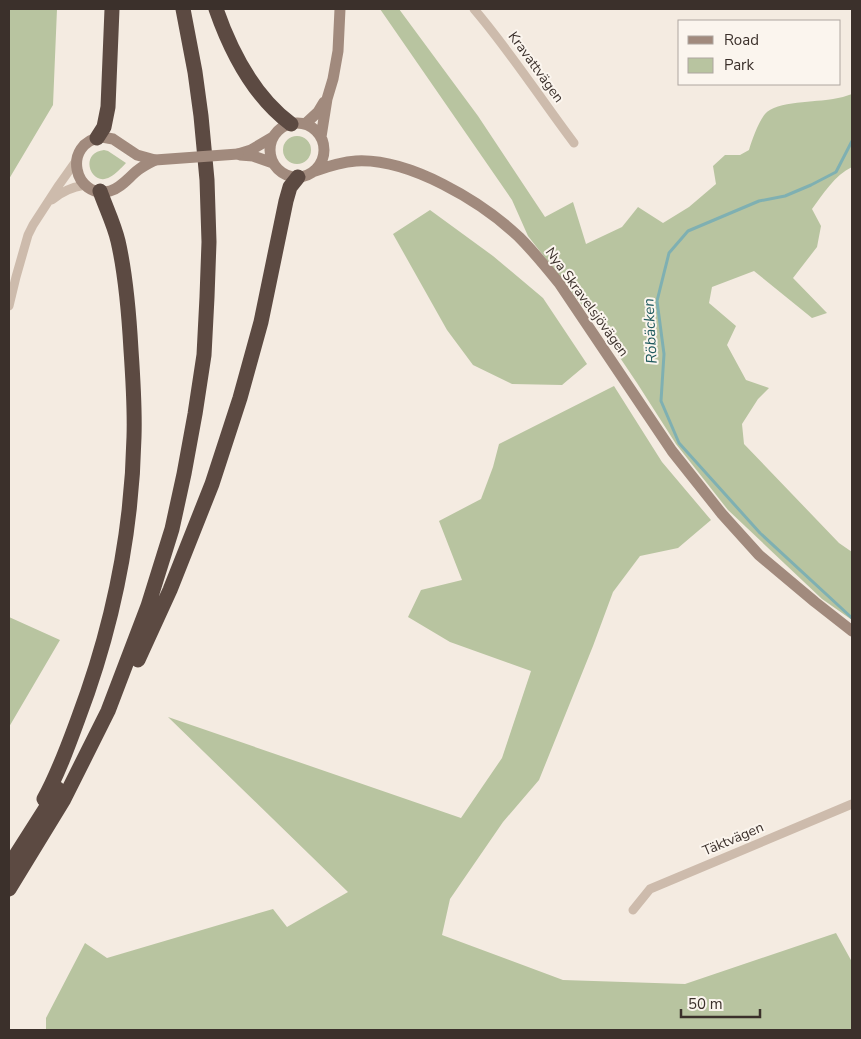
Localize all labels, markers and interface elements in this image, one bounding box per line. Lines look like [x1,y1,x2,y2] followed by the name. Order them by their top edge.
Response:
[678,20,841,85] legend
[504,28,568,106] street label: Kravattvägen
[724,30,759,50] text: Road
[724,55,754,75] text: Park
[541,244,633,360] street label: Nya Skravelsjövägen
[638,298,662,364] water label: Röbäcken
[700,818,766,860] street label: Täktvägen
[681,986,760,1018] scale bar
[688,994,723,1014] text: 50 m

